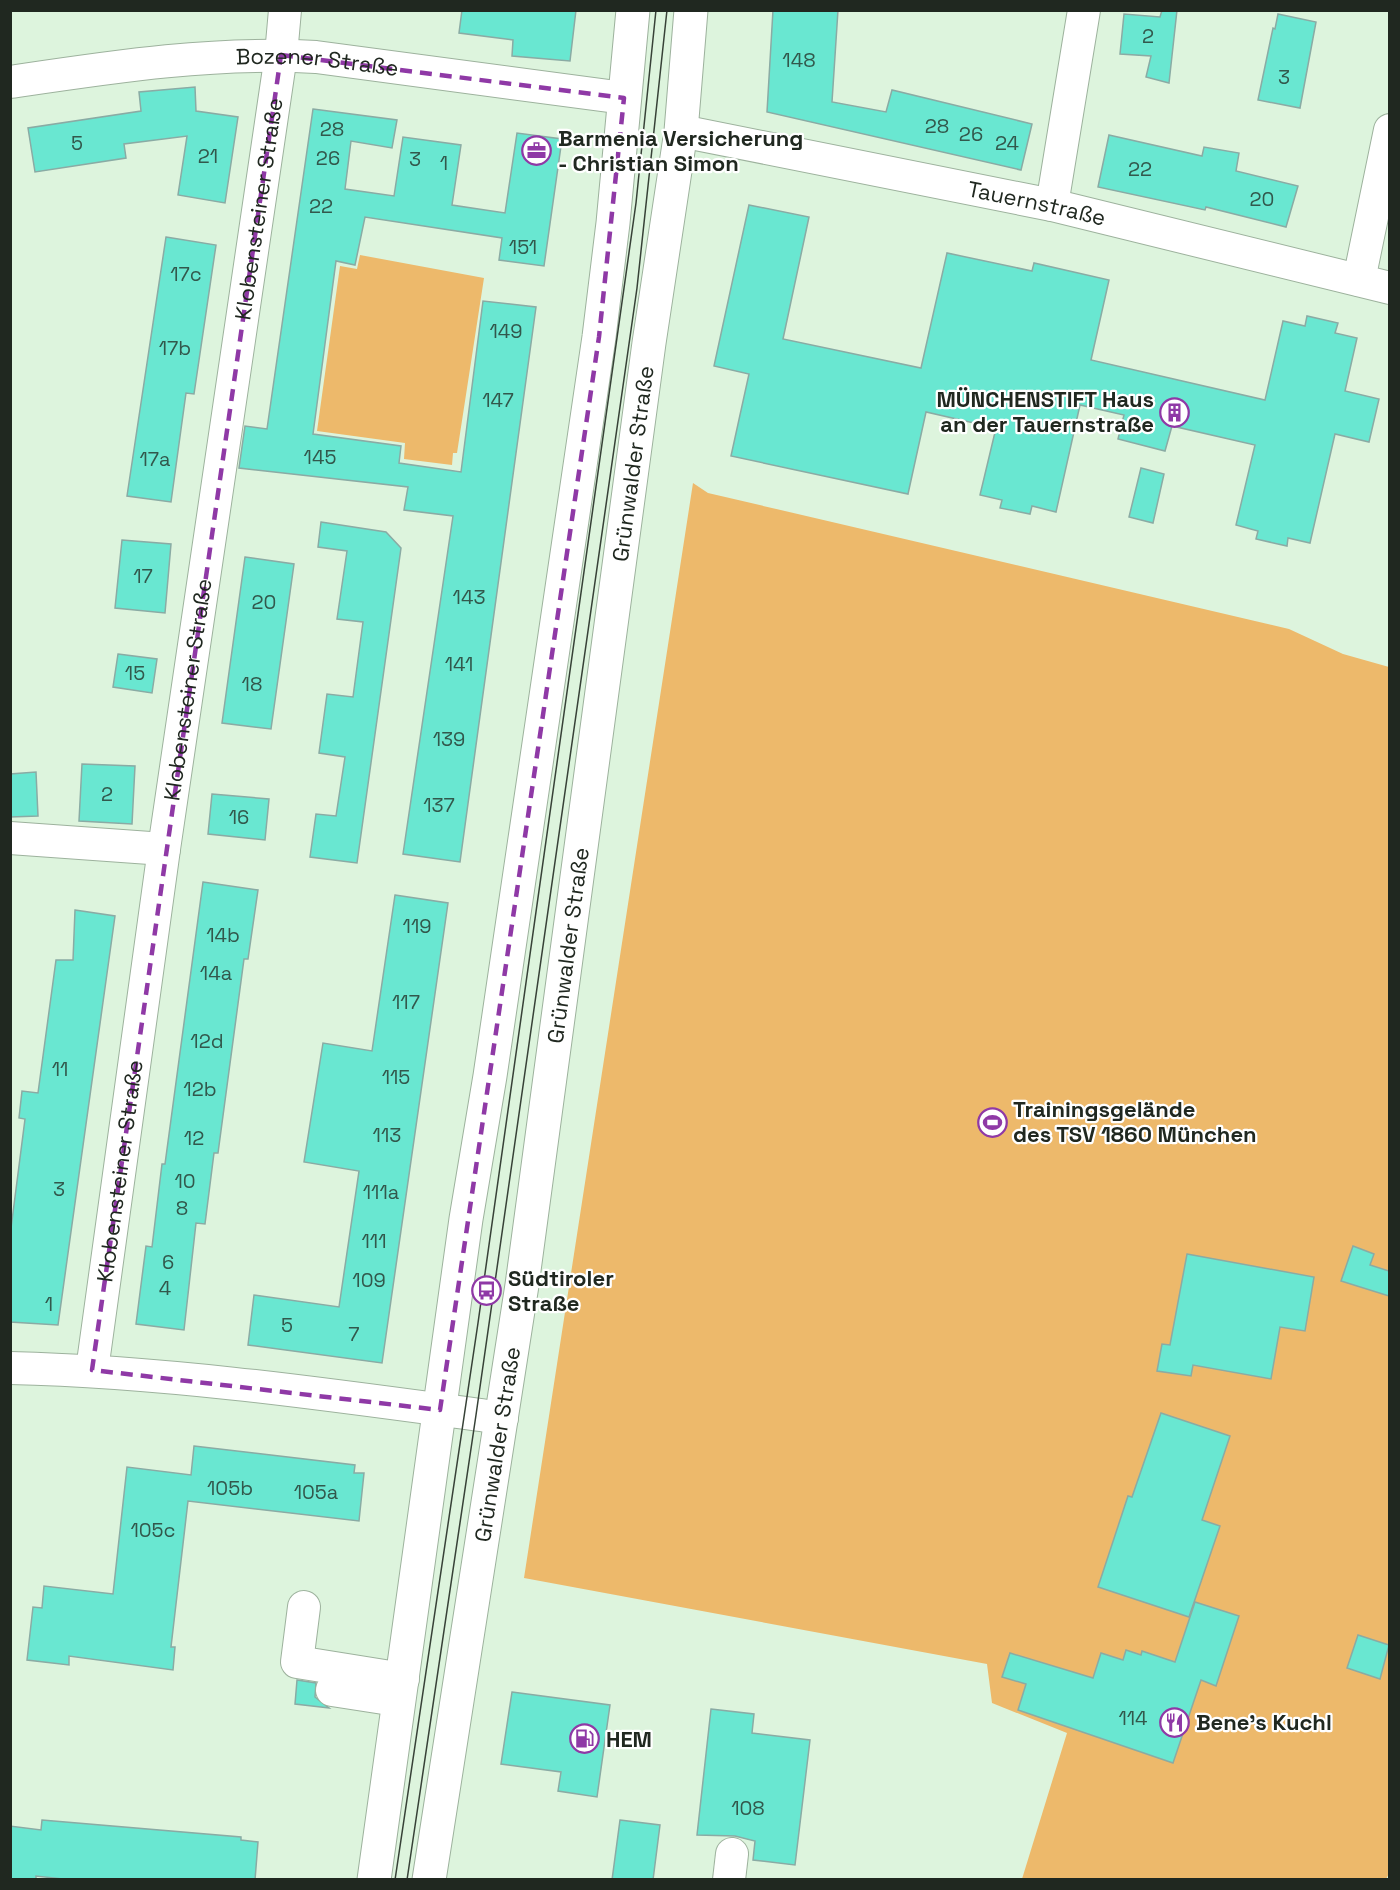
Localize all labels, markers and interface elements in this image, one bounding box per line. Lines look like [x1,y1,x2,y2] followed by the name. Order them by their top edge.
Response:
[1142,23,1154,49] house number: 2
[235,42,400,82] street label: Bozener Straße
[782,47,816,73] house number: 148
[1278,64,1290,90] house number: 3
[228,96,289,322] street label: Klobensteiner Straße
[925,113,949,139] house number: 28
[320,116,344,142] house number: 28
[959,121,983,147] house number: 26
[558,124,803,177] place label: Barmenia Versicherung - Christian Simon
[71,130,83,156] house number: 5
[995,130,1019,156] house number: 24
[521,135,553,167] office icon: Barmenia Versicherung - Christian Simon
[198,143,218,169] house number: 21
[316,145,340,171] house number: 26
[409,146,421,172] house number: 3
[440,150,448,176] house number: 1
[1128,156,1152,182] house number: 22
[965,175,1109,232] street label: Tauernstraße
[1250,186,1274,212] house number: 20
[309,193,333,219] house number: 22
[509,234,537,260] house number: 151
[170,261,202,287] house number: 17c
[489,318,523,344] house number: 149
[159,335,191,361] house number: 17b
[606,364,660,563] street label: Grünwalder Straße
[936,385,1154,438] place label: MÜNCHENSTIFT Haus an der Tauernstraße
[482,387,514,413] house number: 147
[1159,396,1191,428] building icon: MÜNCHENSTIFT Haus an der Tauernstraße
[304,444,336,470] house number: 145
[139,446,171,472] house number: 17a
[133,563,153,589] house number: 17
[157,577,218,803] street label: Klobensteiner Straße
[453,584,485,610] house number: 143
[252,589,276,615] house number: 20
[445,651,473,677] house number: 141
[125,660,145,686] house number: 15
[242,671,262,697] house number: 18
[433,726,465,752] house number: 139
[101,781,113,807] house number: 2
[423,792,455,818] house number: 137
[229,804,249,830] house number: 16
[541,846,595,1045] street label: Grünwalder Straße
[403,913,431,939] house number: 119
[206,922,240,948] house number: 14b
[200,960,232,986] house number: 14a
[392,989,420,1015] house number: 117
[190,1028,224,1054] house number: 12d
[52,1056,68,1082] house number: 11
[90,1058,149,1284] street label: Klobensteiner Straße
[382,1064,410,1090] house number: 115
[183,1076,217,1102] house number: 12b
[1013,1095,1257,1148] place label: Trainingsgelände des TSV 1860 München
[976,1106,1008,1138] sports icon: Trainingsgelände des TSV 1860 München
[373,1122,401,1148] house number: 113
[184,1125,204,1151] house number: 12
[174,1168,196,1194] house number: 10
[53,1176,65,1202] house number: 3
[363,1179,399,1205] house number: 111a
[176,1195,188,1221] house number: 8
[361,1228,387,1254] house number: 111
[162,1249,174,1275] house number: 6
[508,1264,614,1317] place label: Südtiroler Straße
[352,1267,386,1293] house number: 109
[159,1275,171,1301] house number: 4
[471,1275,503,1307] bus stop icon: Südtiroler Straße
[45,1291,53,1317] house number: 1
[281,1312,293,1338] house number: 5
[348,1321,360,1347] house number: 7
[468,1345,526,1544] street label: Grünwalder Straße
[207,1475,253,1501] house number: 105b
[294,1479,338,1505] house number: 105a
[130,1517,176,1543] house number: 105c
[1118,1705,1148,1731] house number: 114
[1159,1706,1191,1738] restaurant icon: Bene's Kuchl
[1196,1708,1332,1736] place label: Bene's Kuchl
[569,1723,601,1755] fuel station icon: HEM
[606,1725,652,1753] place label: HEM
[731,1795,765,1821] house number: 108

